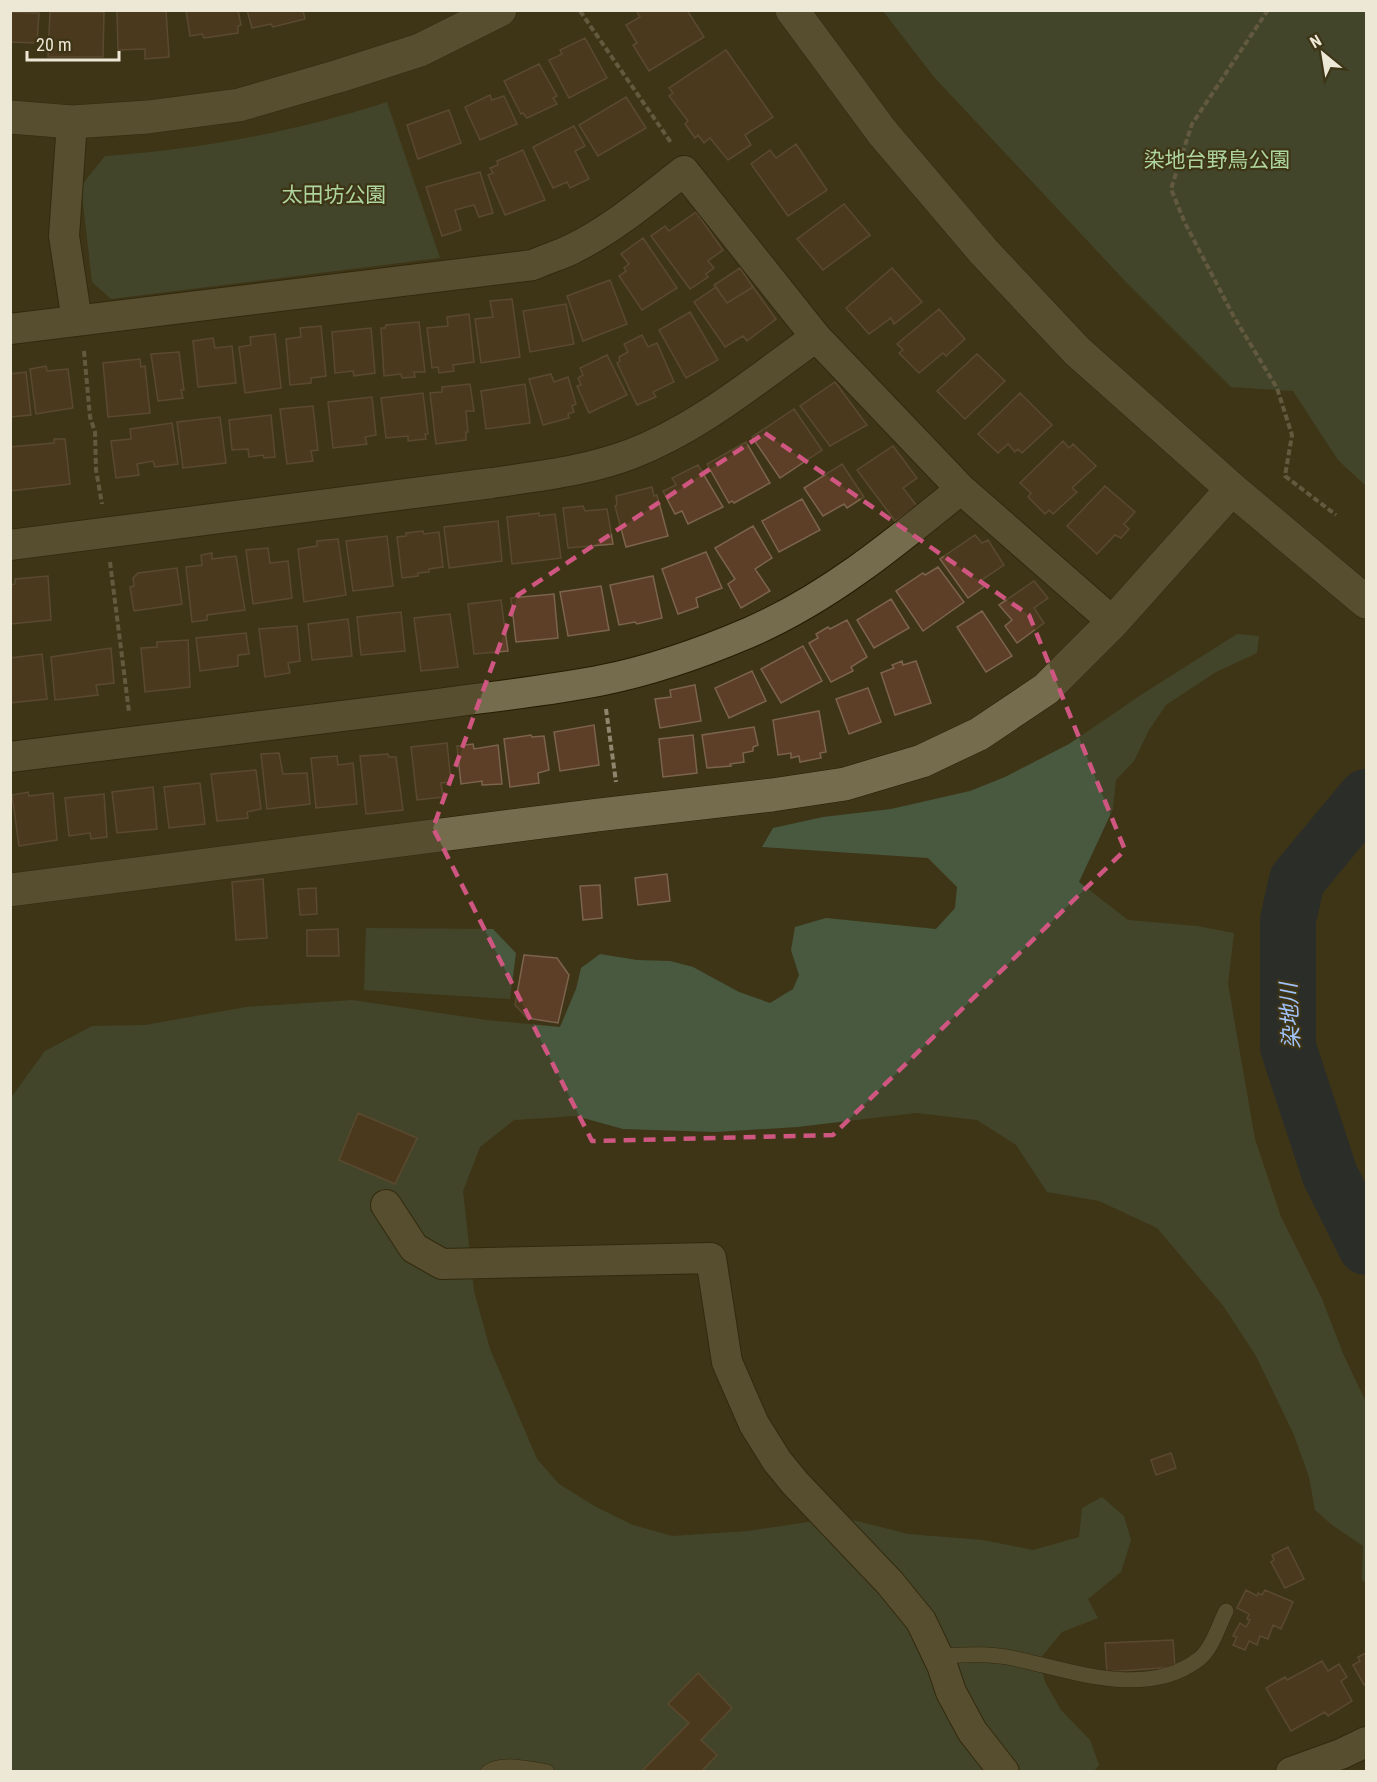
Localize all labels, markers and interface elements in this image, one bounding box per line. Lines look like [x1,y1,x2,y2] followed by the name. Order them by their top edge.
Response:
[27,24,118,62] scale bar
[1293,24,1353,84] north arrow
[1307,31,1325,52] text: N
[36,34,71,55] text: 20 m
[1144,148,1291,172] park label: 染地台野鳥公園
[282,183,387,207] park label: 太田坊公園
[1276,980,1304,1050] water label: 染地川

